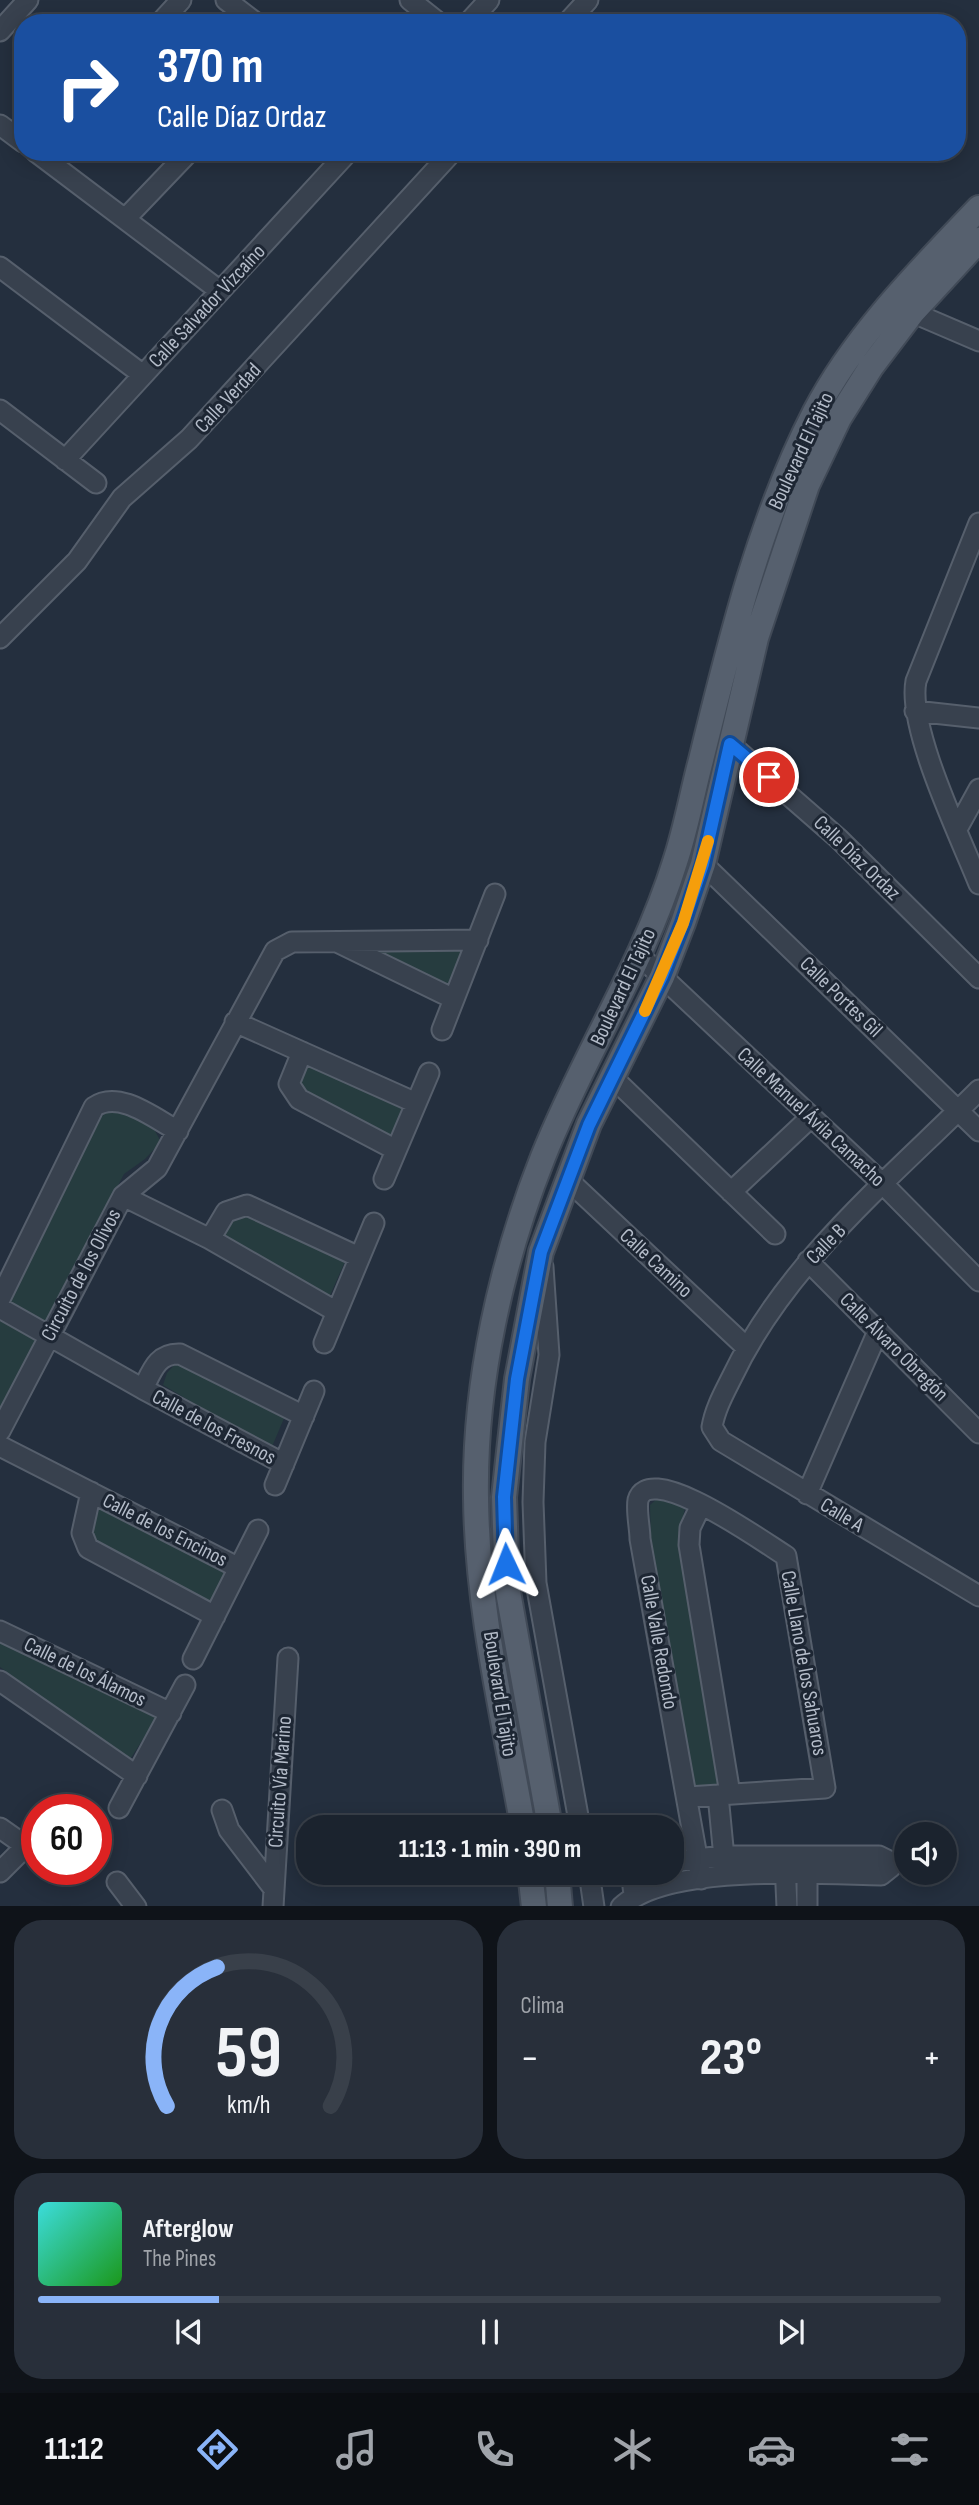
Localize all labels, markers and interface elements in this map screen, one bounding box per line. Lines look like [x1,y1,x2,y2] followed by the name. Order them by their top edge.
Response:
[157,38,264,97] text: 370 m
[42,42,133,133] icon: right
[157,98,326,137] text: Calle Díaz Ordaz
[143,239,271,373] street label: Calle Salvador Vizcaíno
[190,358,266,438] street label: Calle Verdad
[763,388,839,514] street label: Boulevard El Tajito
[739,747,799,807] pin
[750,758,788,796] icon: arrive
[808,810,906,906] street label: Calle Díaz Ordaz
[585,924,661,1050] street label: Boulevard El Tajito
[794,951,888,1043] street label: Calle Portes Gil
[732,1042,890,1192] street label: Calle Manuel Ávila Camacho
[36,1205,126,1345] street label: Circuito de los Olivos
[801,1218,851,1270] street label: Calle B
[614,1223,698,1303] street label: Calle Camino
[834,1287,954,1407] street label: Calle Álvaro Obregón
[148,1384,280,1470] street label: Calle de los Fresnos
[98,1488,232,1572] street label: Calle de los Encinos
[816,1492,869,1538] street label: Calle A
[469,1527,543,1601] position arrow
[775,1569,833,1757] street label: Calle Llano de los Sahuaros
[635,1573,683,1711] street label: Calle Valle Redondo
[478,1630,522,1758] street label: Boulevard El Tajito
[20,1632,150,1712] street label: Calle de los Álamos
[263,1715,297,1849] street label: Circuito Vía Marino
[21,1794,112,1885] speed limit sign: 60
[894,1822,957,1885] map controls
[894,1822,957,1885] button: sound
[399,1834,581,1865] text: 11:13 · 1 min · 390 m
[521,1992,564,2020] text: Clima
[215,2010,281,2098] text: 59
[700,2027,762,2090] text: 23°
[521,2036,539,2081] text: −
[922,2036,941,2081] text: +
[227,2089,270,2120] text: km/h
[143,2214,234,2245] text: Afterglow
[143,2245,216,2273] text: The Pines
[170,2313,208,2351] icon: previous
[471,2313,509,2351] icon: pause
[772,2313,810,2351] icon: next
[193,2425,242,2474] icon: directions
[332,2425,381,2474] icon: music
[470,2425,519,2474] icon: phone
[608,2425,657,2474] icon: climate
[747,2425,796,2474] icon: car
[885,2425,934,2474] icon: filters
[45,2430,104,2469] text: 11:12

